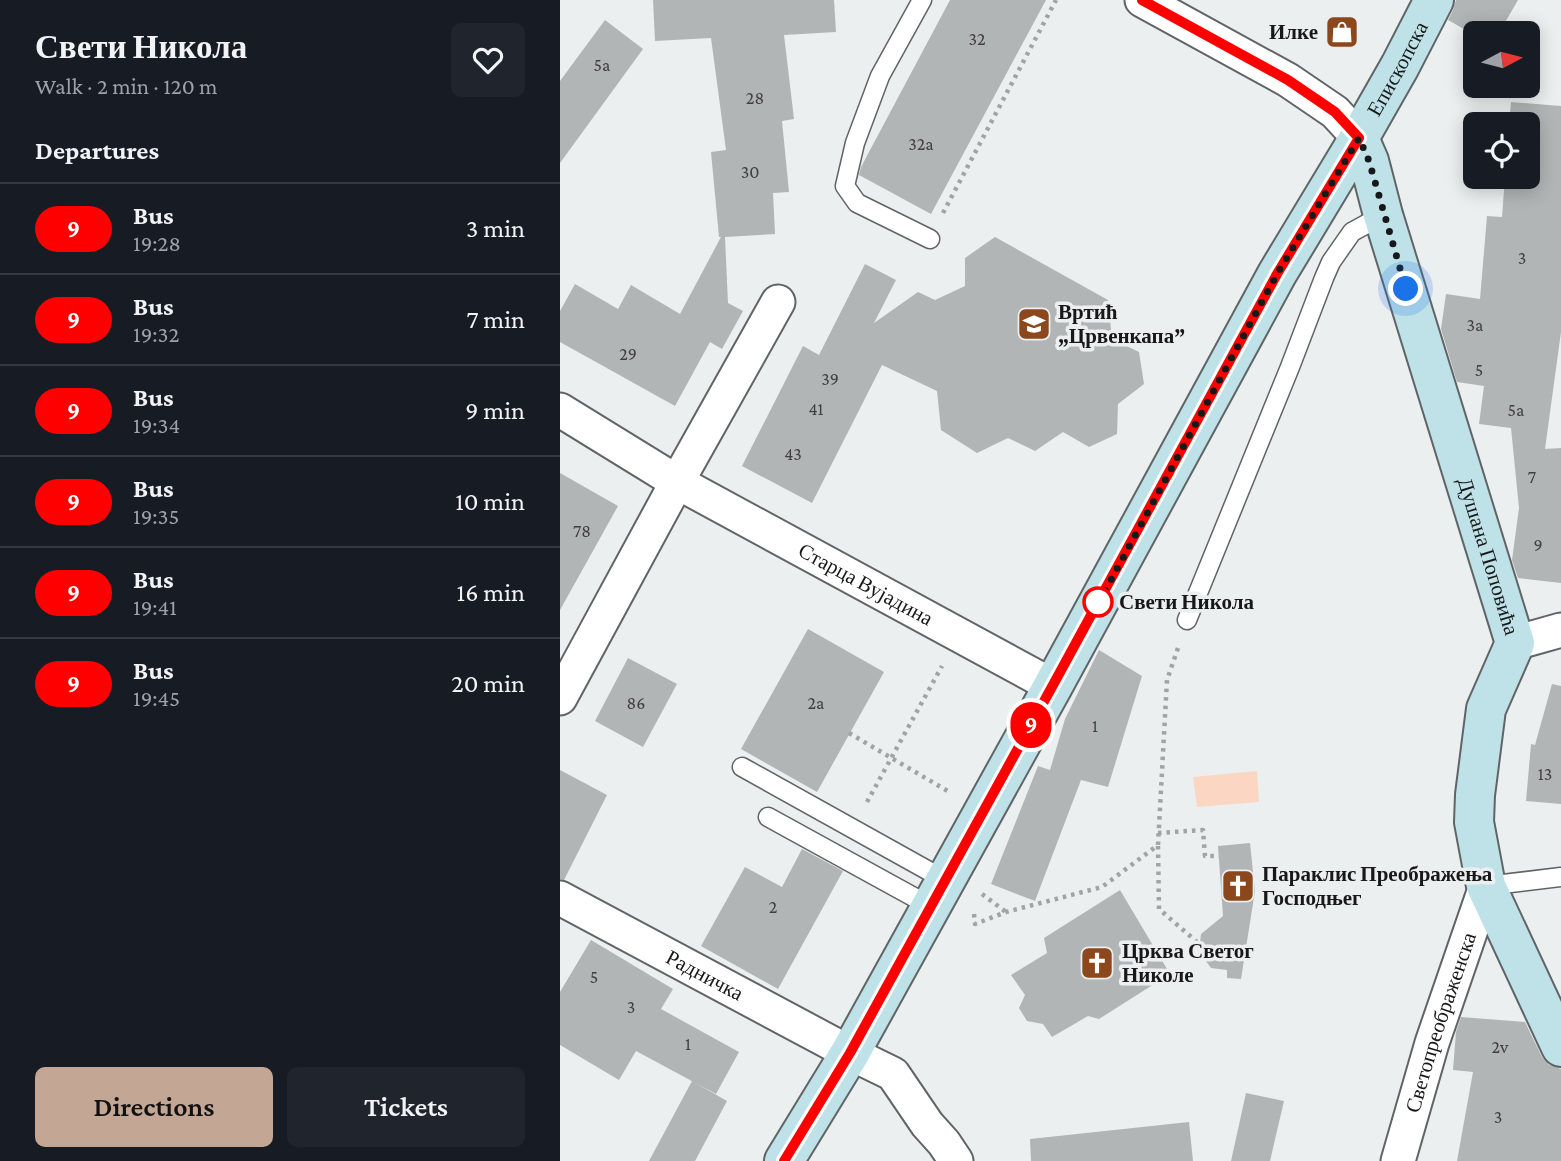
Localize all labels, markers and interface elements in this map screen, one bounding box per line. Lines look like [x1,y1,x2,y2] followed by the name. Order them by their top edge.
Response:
[1323,13,1361,51] shop icon: Илке
[1362,17,1433,120] street label: Епископска
[1269,20,1318,44] place label: Илке
[1463,21,1540,98] north arrow
[1463,21,1540,189] map controls
[451,23,525,97] button: heart
[35,28,247,65] text: Свети Никола
[968,29,986,49] house number: 32
[594,55,610,75] house number: 5a
[35,73,218,99] text: Walk · 2 min · 120 m
[746,88,764,108] house number: 28
[1463,112,1540,189] button: locate
[908,134,934,154] house number: 32a
[35,136,159,165] text: Departures
[741,162,759,182] house number: 30
[133,201,174,230] text: Bus
[466,214,525,243] text: 3 min
[67,215,80,242] text: 9
[133,230,181,256] text: 19:28
[1518,248,1526,268] house number: 3
[1388,271,1423,306] your location
[133,292,174,321] text: Bus
[1058,300,1185,348] place label: Вртић „Црвенкапа”
[466,305,525,334] text: 7 min
[1015,305,1053,343] school or university icon: Вртић „Црвенкапа”
[67,306,80,333] text: 9
[1467,315,1483,335] house number: 3a
[133,321,179,347] text: 19:32
[619,344,637,364] house number: 29
[1475,360,1483,380] house number: 5
[821,369,839,389] house number: 39
[133,383,174,412] text: Bus
[465,396,525,425] text: 9 min
[67,397,80,424] text: 9
[808,399,824,419] house number: 41
[1508,400,1524,420] house number: 5a
[133,412,180,438] text: 19:34
[784,444,802,464] house number: 43
[1528,467,1536,487] house number: 7
[133,474,174,503] text: Bus
[1453,475,1524,638] street label: Душана Поповића
[455,487,525,516] text: 10 min
[67,488,80,515] text: 9
[133,503,179,529] text: 19:35
[573,521,591,541] house number: 78
[1533,535,1543,555] house number: 9
[794,538,938,631] street label: Старца Вујадина
[133,565,174,594] text: Bus
[457,578,525,607] text: 16 min
[67,579,80,606] text: 9
[1083,587,1113,617] marker: Свети Никола
[1119,590,1255,614] place label: Свети Никола
[133,594,177,620] text: 19:41
[133,656,174,685] text: Bus
[451,669,525,698] text: 20 min
[67,670,80,697] text: 9
[133,685,180,711] text: 19:45
[627,693,645,713] house number: 86
[808,693,824,713] house number: 2a
[1008,702,1054,748] line badge: 9
[1024,711,1038,738] text: 9
[1092,716,1098,736] house number: 1
[1538,764,1552,784] house number: 13
[1262,862,1493,910] place label: Параклис Преображења Господњег
[1219,867,1257,905] church icon: Параклис Преображења Господњег
[769,897,777,917] house number: 2
[1401,929,1481,1115] street label: Светопреображенска
[1122,939,1254,987] place label: Црква Светог Николе
[1078,944,1116,982] church icon: Црква Светог Николе
[662,945,748,1006] street label: Радничка
[590,967,598,987] house number: 5
[627,997,635,1017] house number: 3
[685,1034,691,1054] house number: 1
[1492,1037,1509,1057] house number: 2v
[35,1067,273,1147] button: Directions
[287,1067,525,1147] button: Tickets
[1494,1107,1502,1127] house number: 3

